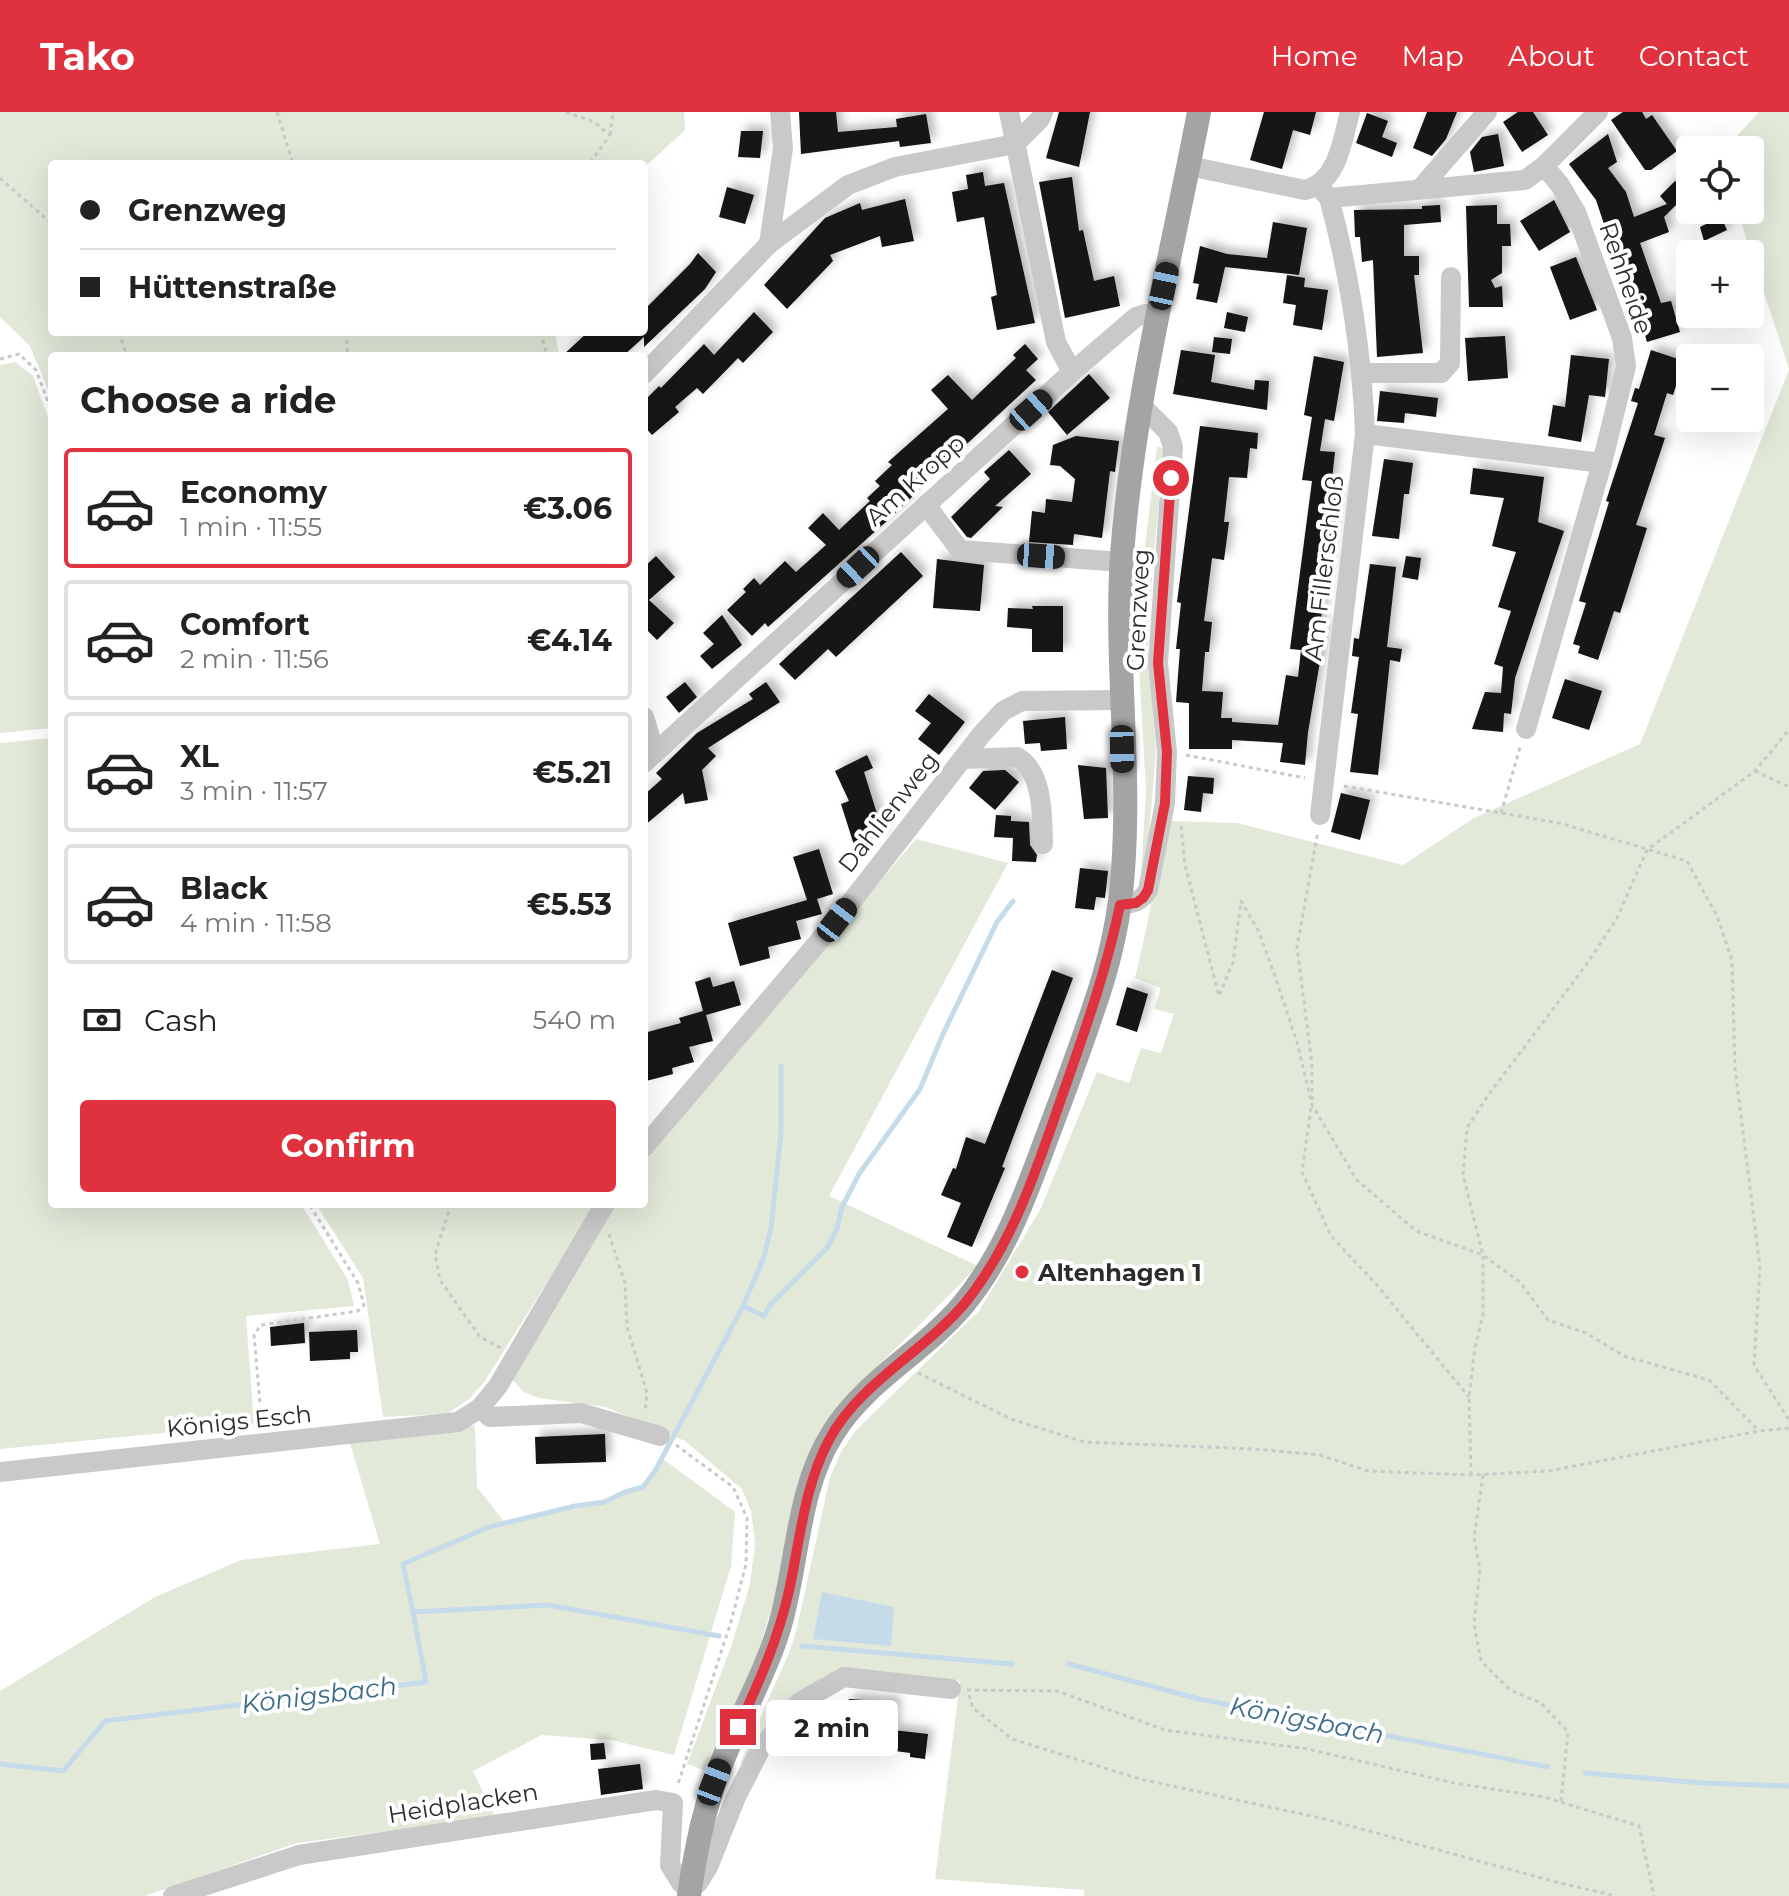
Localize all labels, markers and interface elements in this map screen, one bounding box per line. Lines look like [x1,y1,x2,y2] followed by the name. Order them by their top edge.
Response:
[40,33,135,80] text: Tako
[1271,39,1358,73] text: Home
[1402,39,1464,73] text: Map
[1508,39,1595,73] text: About
[1639,39,1749,73] text: Contact
[1676,136,1764,432] map controls
[1676,136,1764,224] button: locate
[128,192,287,229] text: Grenzweg
[1593,218,1659,338] street label: Rehheide
[1676,240,1764,328] button: +
[1147,260,1181,312] car
[128,269,337,306] text: Hüttenstraße
[1676,344,1764,432] button: −
[80,378,337,422] text: Choose a ride
[1005,385,1057,435] car
[860,428,970,532] street label: Am Kropp
[1153,460,1189,496] route start
[84,472,156,544] icon: car
[180,474,327,511] text: Economy
[1298,474,1350,662] street label: Am Fillerschloß
[523,490,612,527] text: €3.06
[180,511,322,543] text: 1 min · 11:55
[832,542,884,592] car
[1016,542,1066,570] car
[1120,548,1156,672] street label: Grenzweg
[84,604,156,676] icon: car
[180,606,310,643] text: Comfort
[527,622,612,659] text: €4.14
[180,643,329,675] text: 2 min · 11:56
[1110,725,1134,773] car
[84,736,156,808] icon: car
[180,738,219,775] text: XL
[832,746,944,878] street label: Dahlienweg
[533,754,612,791] text: €5.21
[180,775,328,807] text: 3 min · 11:57
[84,868,156,940] icon: car
[180,870,268,907] text: Black
[527,886,612,923] text: €5.53
[813,894,861,946] car
[180,907,332,939] text: 4 min · 11:58
[80,998,124,1042] icon: cash
[144,1002,218,1039] text: Cash
[532,1004,616,1036] text: 540 m
[80,1100,616,1192] button: Confirm
[1037,1258,1202,1287] place label: Altenhagen 1
[1013,1263,1031,1281] marker: Altenhagen 1
[165,1399,313,1443] street label: Königs Esch
[239,1670,399,1720] water label: Königsbach
[1227,1689,1387,1751] water label: Königsbach
[766,1699,898,1755] callout: 2 min
[720,1709,756,1745] route end
[794,1712,870,1744] text: 2 min
[694,1755,734,1809] car
[386,1777,540,1829] street label: Heidplacken

